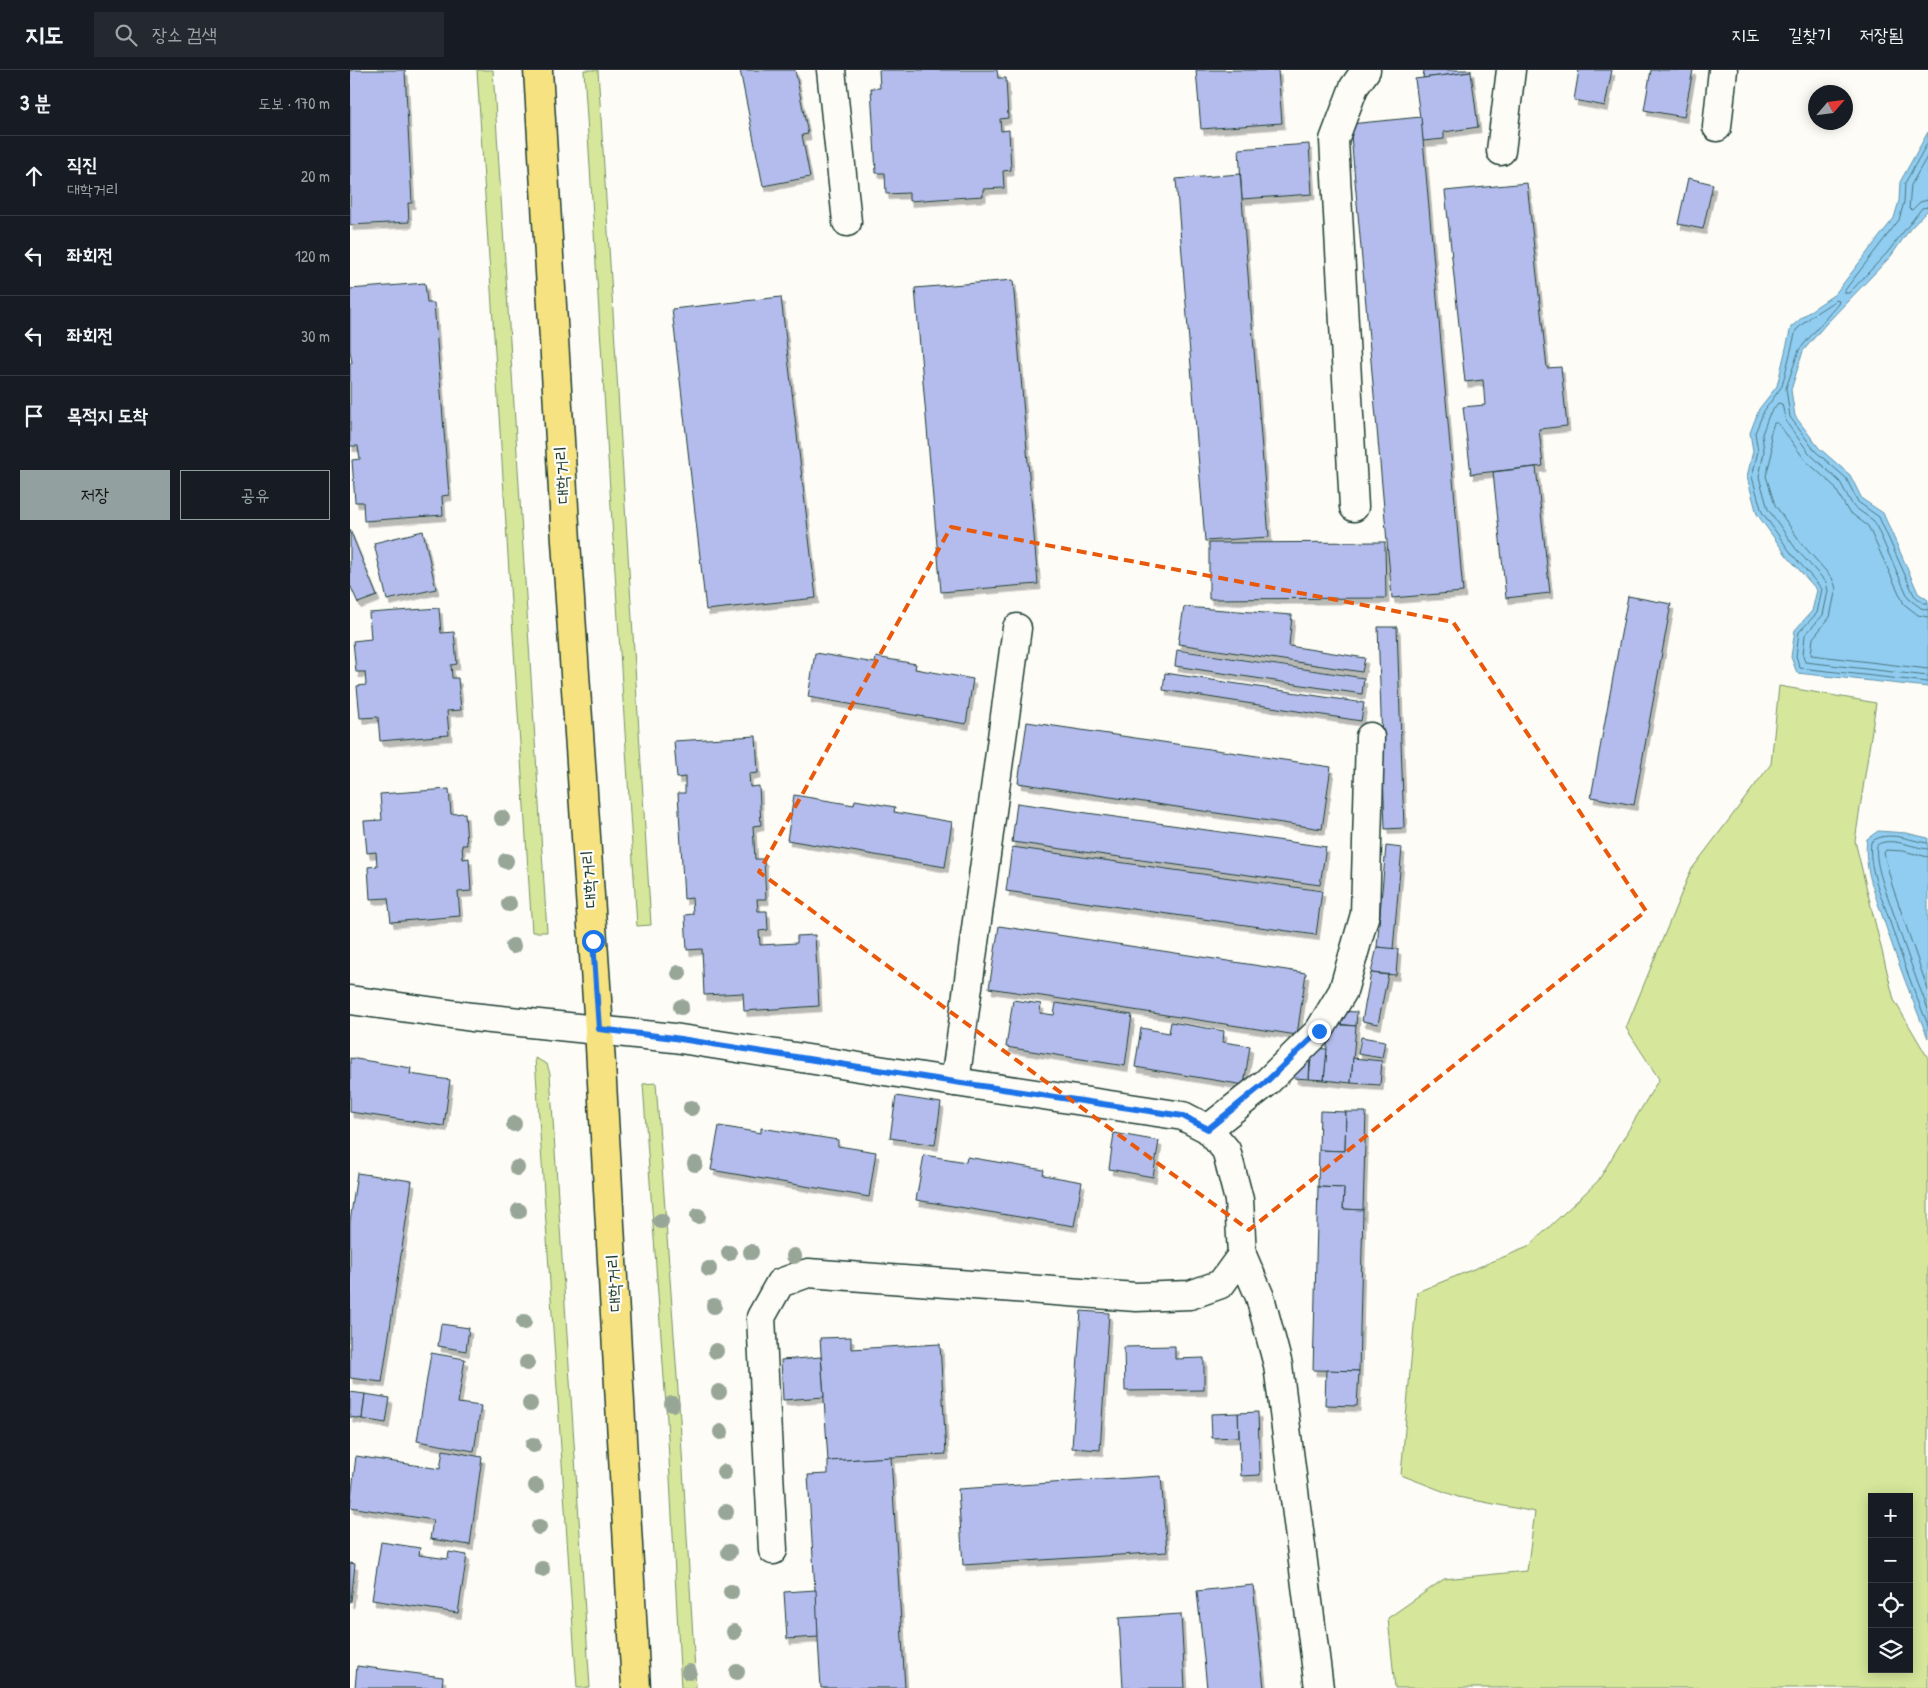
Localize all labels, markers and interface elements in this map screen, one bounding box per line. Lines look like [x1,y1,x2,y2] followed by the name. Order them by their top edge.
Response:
[94,12,444,57] search box
[25,18,64,50] text: 지도
[112,21,140,49] icon: search
[152,21,217,47] text: 장소 검색
[1731,22,1760,47] text: 지도
[1788,22,1832,47] text: 길찾기
[1860,22,1903,47] text: 저장됨
[1808,85,1853,130] north arrow
[20,88,51,117] text: 3 분
[258,92,330,114] text: 도보 · 170 m
[67,151,98,177] text: 직진
[20,162,48,190] icon: ahead
[301,165,330,187] text: 20 m
[67,178,119,200] text: 대학거리
[20,242,48,270] icon: left
[67,242,113,268] text: 좌회전
[295,245,330,267] text: 120 m
[20,322,48,350] icon: left
[67,322,113,348] text: 좌회전
[301,325,330,347] text: 30 m
[20,402,48,430] icon: arrive
[67,402,148,428] text: 목적지 도착
[548,445,575,505] street label: 대학거리
[20,470,170,520] button: 저장
[180,470,330,520] button: 공유
[574,849,603,909] street label: 대학거리
[582,930,605,953] route start
[1308,1020,1331,1043] route end
[600,1253,627,1313] street label: 대학거리
[1868,1493,1913,1673] map controls
[1868,1493,1913,1538] button: +
[1868,1538,1913,1583] button: −
[1868,1583,1913,1628] button: locate
[1868,1628,1913,1673] button: layers

